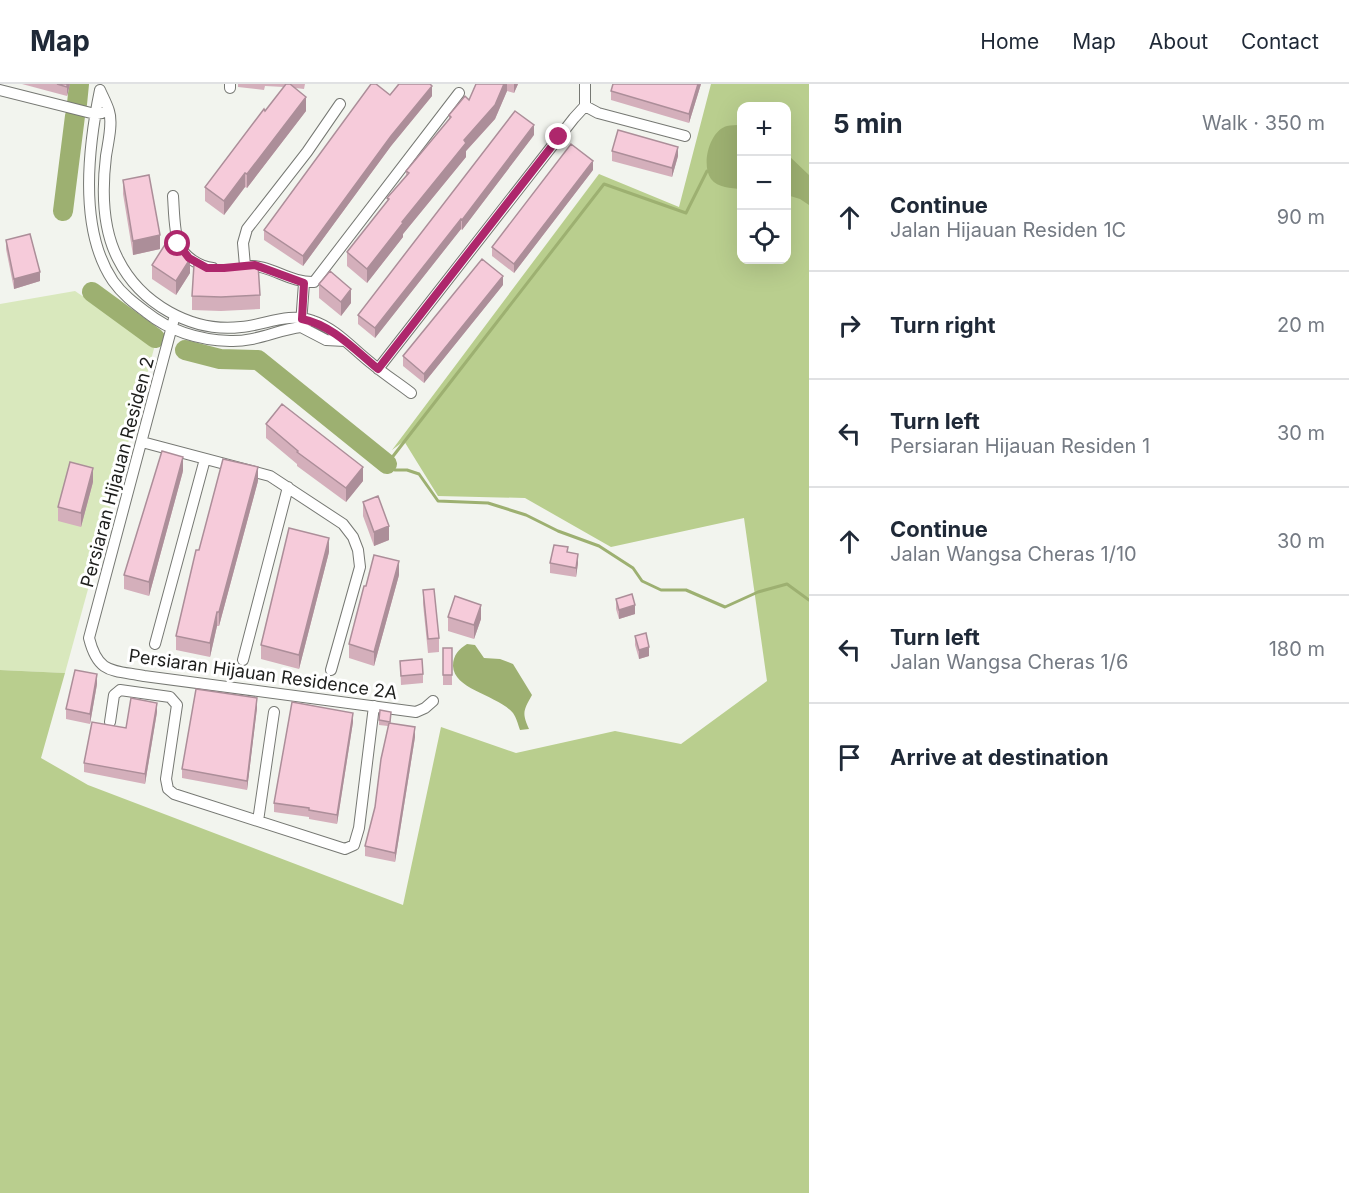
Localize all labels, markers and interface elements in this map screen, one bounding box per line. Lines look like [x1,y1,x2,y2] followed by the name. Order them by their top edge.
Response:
[30,24,90,58] text: Map
[980,29,1039,54] text: Home
[1072,29,1116,54] text: Map
[1149,29,1208,54] text: About
[1241,29,1319,54] text: Contact
[737,102,791,264] map controls
[737,102,791,156] button: +
[833,108,903,139] text: 5 min
[1202,111,1325,135] text: Walk · 350 m
[545,123,571,149] route end
[737,156,791,210] button: −
[890,192,988,218] text: Continue
[833,201,866,234] icon: ahead
[1277,205,1325,229] text: 90 m
[737,210,791,264] button: locate
[890,218,1126,242] text: Jalan Hijauan Residen 1C
[164,230,190,256] route start
[833,309,866,342] icon: right
[890,312,996,338] text: Turn right
[1277,313,1325,337] text: 20 m
[76,354,158,590] street label: Persiaran Hijauan Residen 2
[890,408,980,434] text: Turn left
[833,417,866,450] icon: left
[1277,421,1325,445] text: 30 m
[890,434,1150,458] text: Persiaran Hijauan Residen 1
[890,516,988,542] text: Continue
[833,525,866,558] icon: ahead
[1277,529,1325,553] text: 30 m
[890,542,1137,566] text: Jalan Wangsa Cheras 1/10
[890,624,980,650] text: Turn left
[833,633,866,666] icon: left
[1269,637,1325,661] text: 180 m
[127,645,399,703] street label: Persiaran Hijauan Residence 2A
[890,650,1128,674] text: Jalan Wangsa Cheras 1/6
[833,741,866,774] icon: arrive
[890,744,1109,770] text: Arrive at destination

